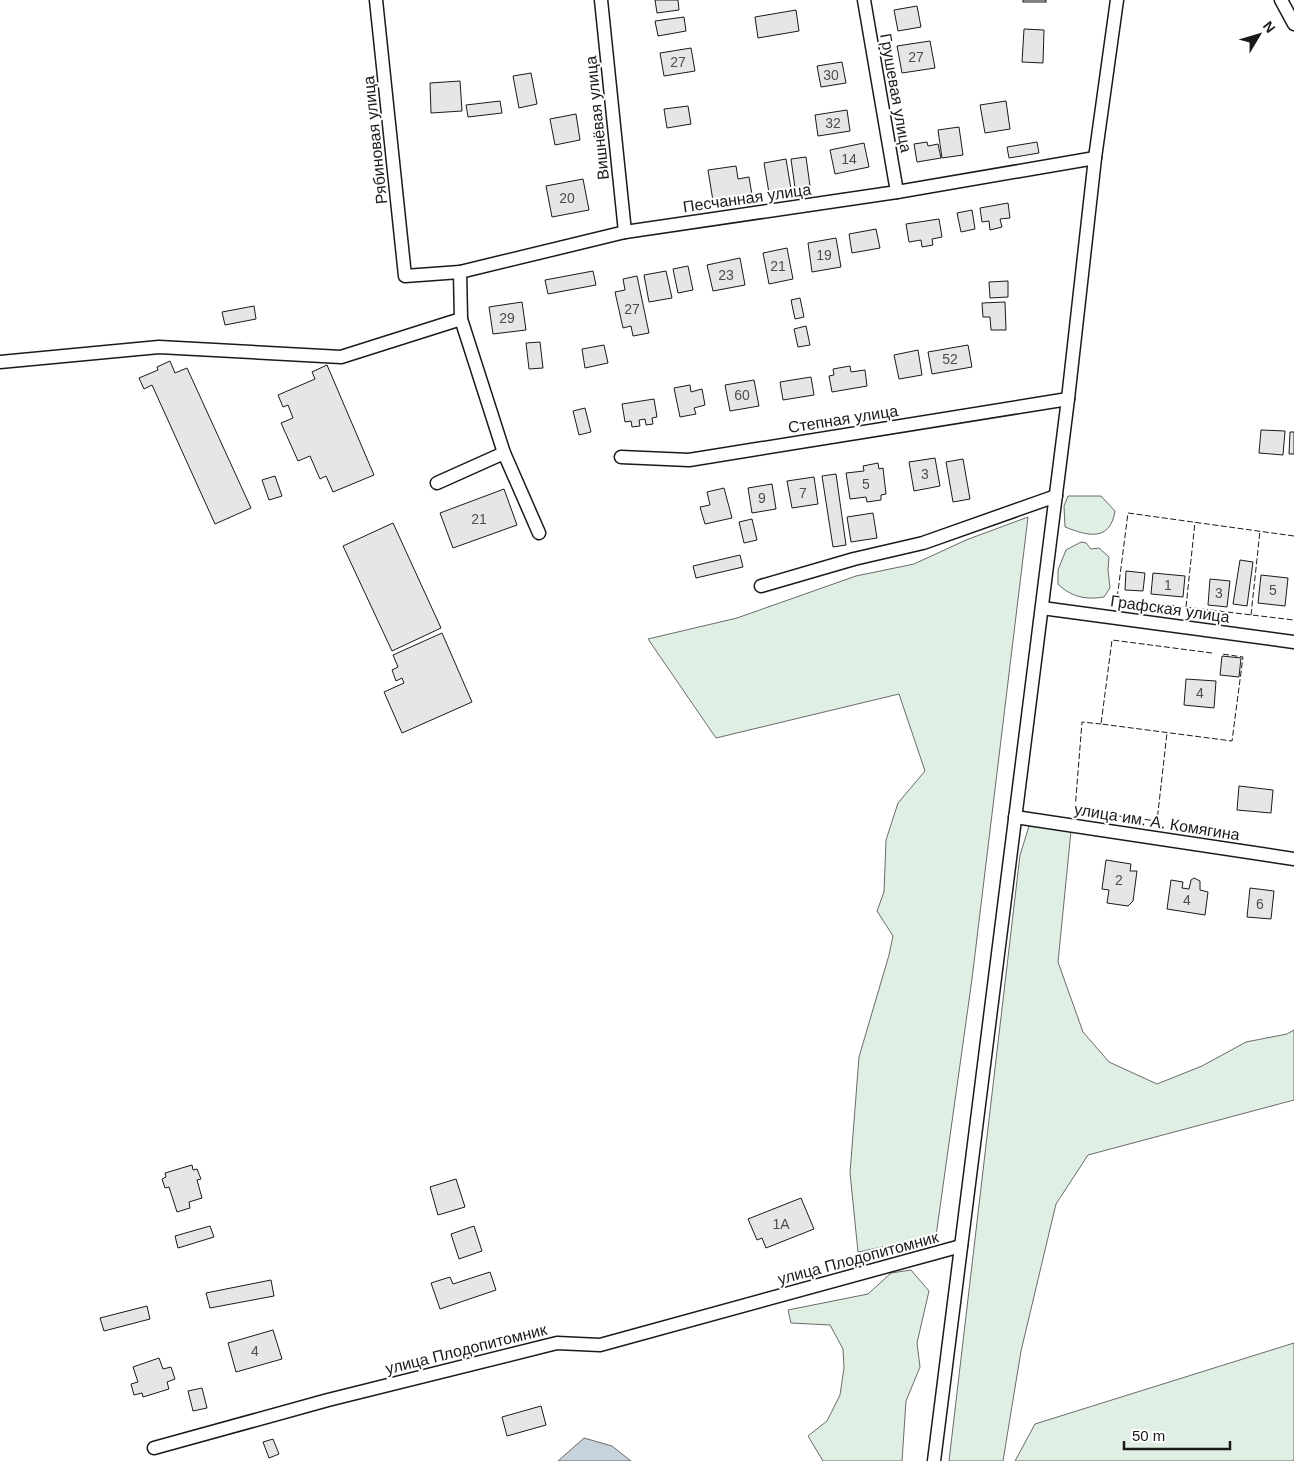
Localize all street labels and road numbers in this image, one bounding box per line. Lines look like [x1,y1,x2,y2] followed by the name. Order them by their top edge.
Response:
[877,32,915,154] street label: Грушевая улица
[582,55,612,181] street label: Вишнёвая улица
[360,75,390,205] street label: Рябиновая улица
[682,181,812,215] street label: Песчанная улица
[787,402,899,436] street label: Степная улица
[1109,592,1231,626] street label: Графская улица
[1073,801,1241,843] street label: улица им. А. Комягина
[776,1228,941,1288] street label: улица Плодопитомник
[384,1320,549,1377] street label: улица Плодопитомник

